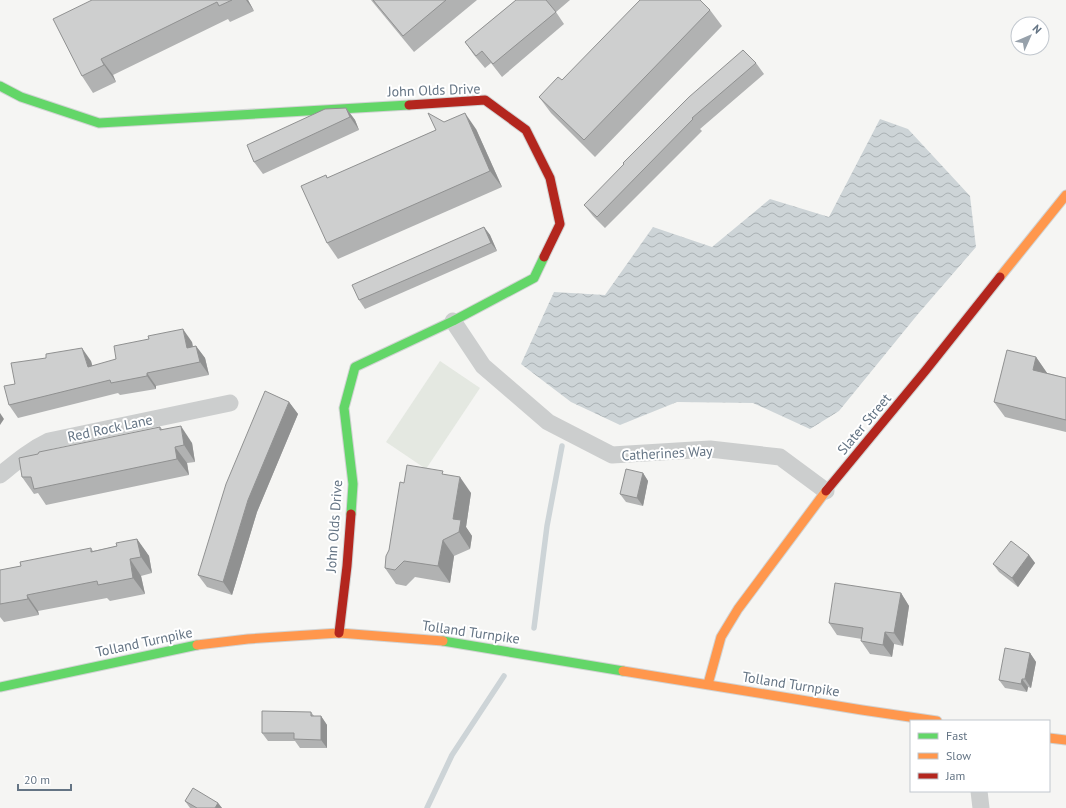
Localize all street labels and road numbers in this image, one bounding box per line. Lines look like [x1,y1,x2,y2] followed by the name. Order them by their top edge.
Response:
[386,79,481,101] street label: John Olds Drive
[833,390,895,458] street label: Slater Street
[66,410,154,446] street label: Red Rock Lane
[621,442,714,464] street label: Catherines Way
[322,479,346,574] street label: John Olds Drive
[421,616,521,648] street label: Tolland Turnpike
[94,623,194,661] street label: Tolland Turnpike
[741,667,841,701] street label: Tolland Turnpike

